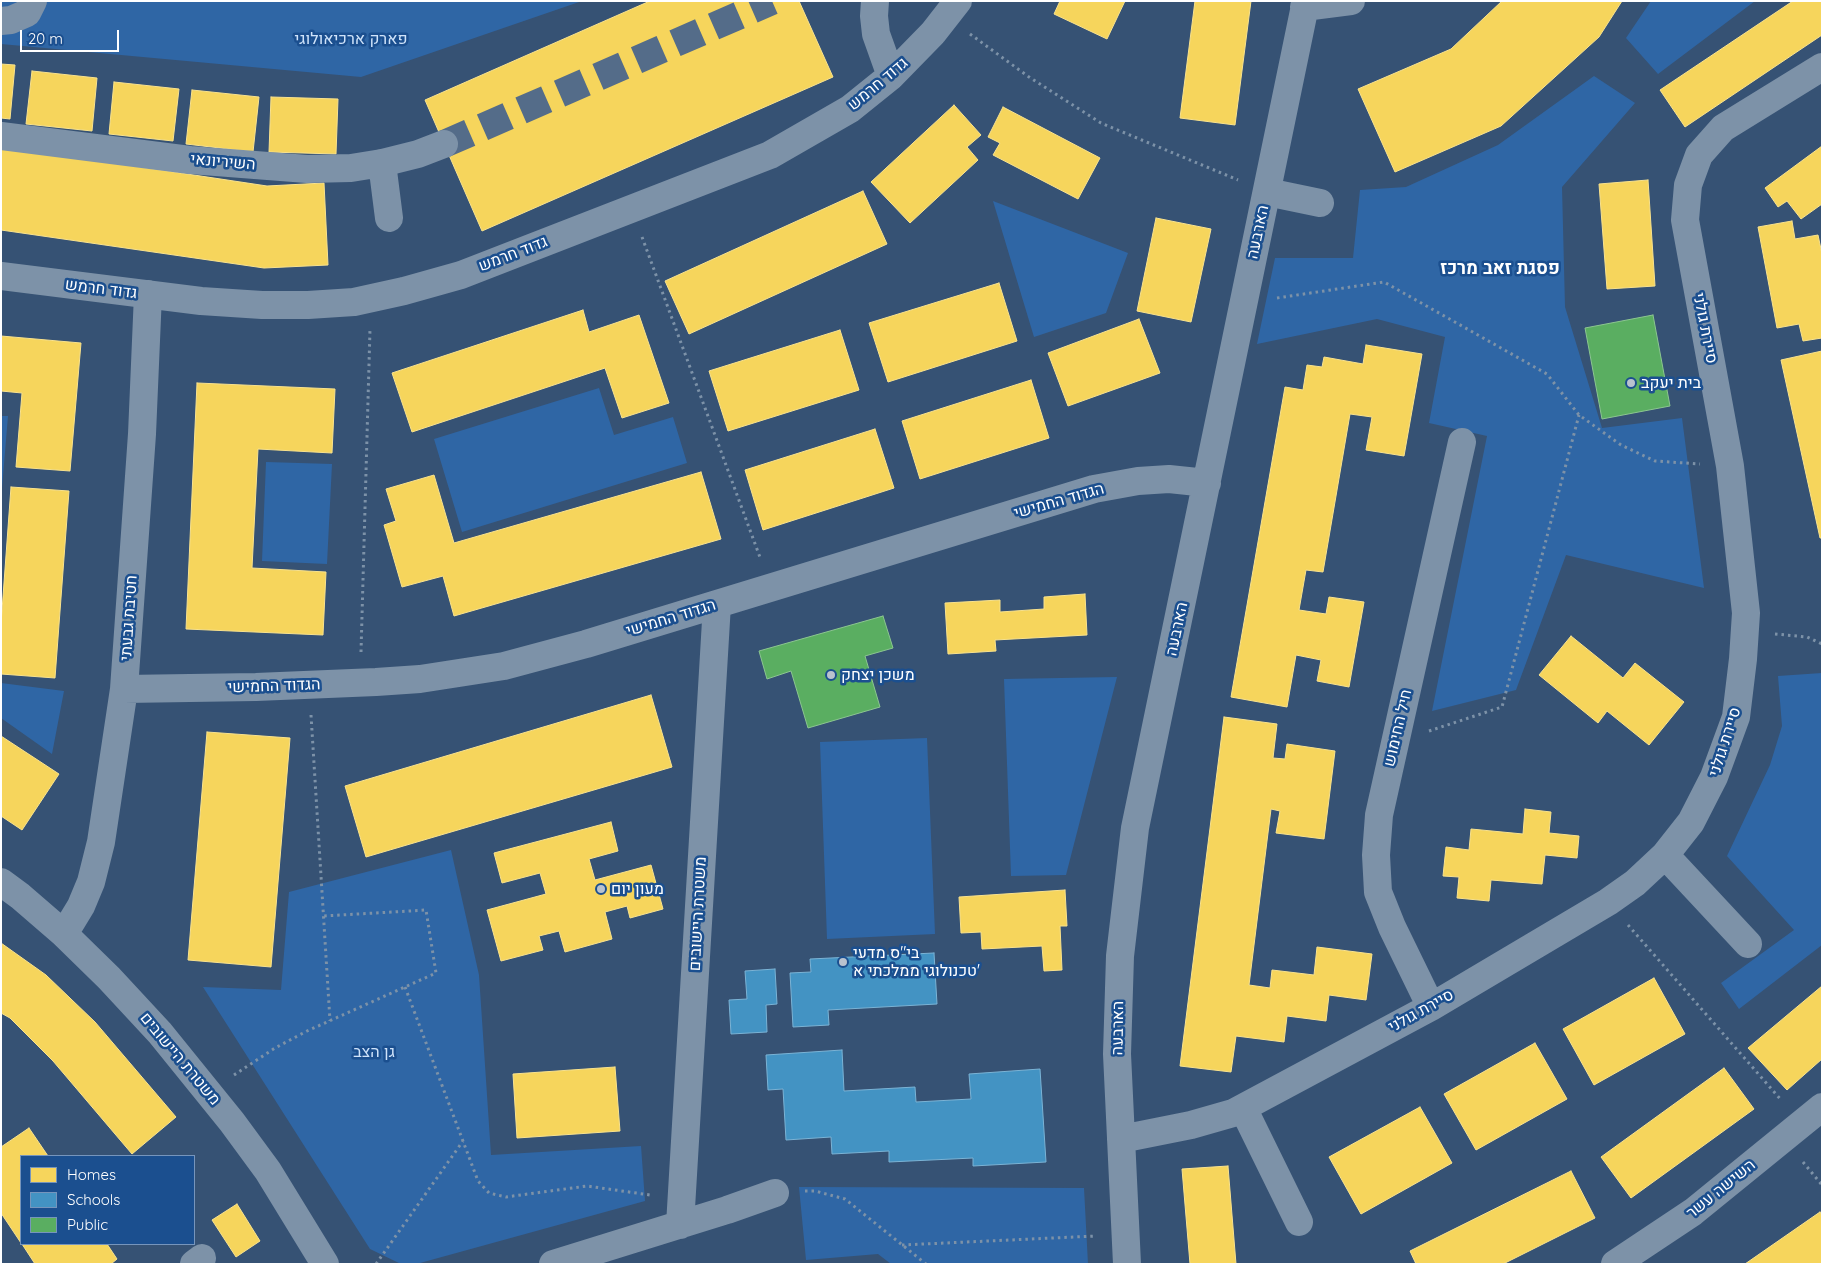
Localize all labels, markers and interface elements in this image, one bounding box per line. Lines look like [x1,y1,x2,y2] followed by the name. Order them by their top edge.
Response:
[22,20,121,52] scale bar
[28,29,63,48] text: 20 m
[295,29,407,49] park label: פארק ארכיאולוגי
[844,53,912,115] street label: גדוד חרמש
[190,150,256,174] street label: השיריונאי
[1243,203,1273,261] street label: הארבעה
[476,232,550,276] street label: גדוד חרמש
[1440,258,1560,280] district label: פסגת זאב מרכז
[64,275,138,303] street label: גדוד חרמש
[1689,291,1721,365] street label: סיירת גולני
[1641,373,1701,393] place label: בית יעקב
[1625,377,1637,389] marker: בית יעקב
[1012,479,1106,523] street label: הגדוד החמישי
[116,574,142,662] street label: חטיבת גבעתי
[624,595,718,641] street label: הגדוד החמישי
[1162,600,1192,658] street label: הארבעה
[841,665,915,685] place label: משכן יצחק
[825,669,837,681] marker: משכן יצחק
[227,675,321,697] street label: הגדוד החמישי
[1380,688,1416,768] street label: חיל החימוש
[1705,705,1745,779] street label: סיירת גולני
[685,856,711,972] street label: משטרת היישובים
[611,879,664,899] place label: מעון יום
[595,883,607,895] marker: מעון יום
[853,943,980,981] place label: בי"ס מדעי טכנולוגי ממלכתי א'
[837,956,849,968] marker: בי"ס מדעי טכנולוגי ממלכתי א'
[1385,985,1457,1037] street label: סיירת גולני
[1108,1001,1128,1055] street label: הארבעה
[136,1009,224,1109] street label: משטרת היישובים
[353,1042,395,1062] park label: גן הצב
[20,1155,195,1245] legend
[1683,1155,1759,1223] street label: השישה עשר
[67,1165,116,1184] text: Homes
[67,1190,120,1209] text: Schools
[67,1215,108,1234] text: Public

